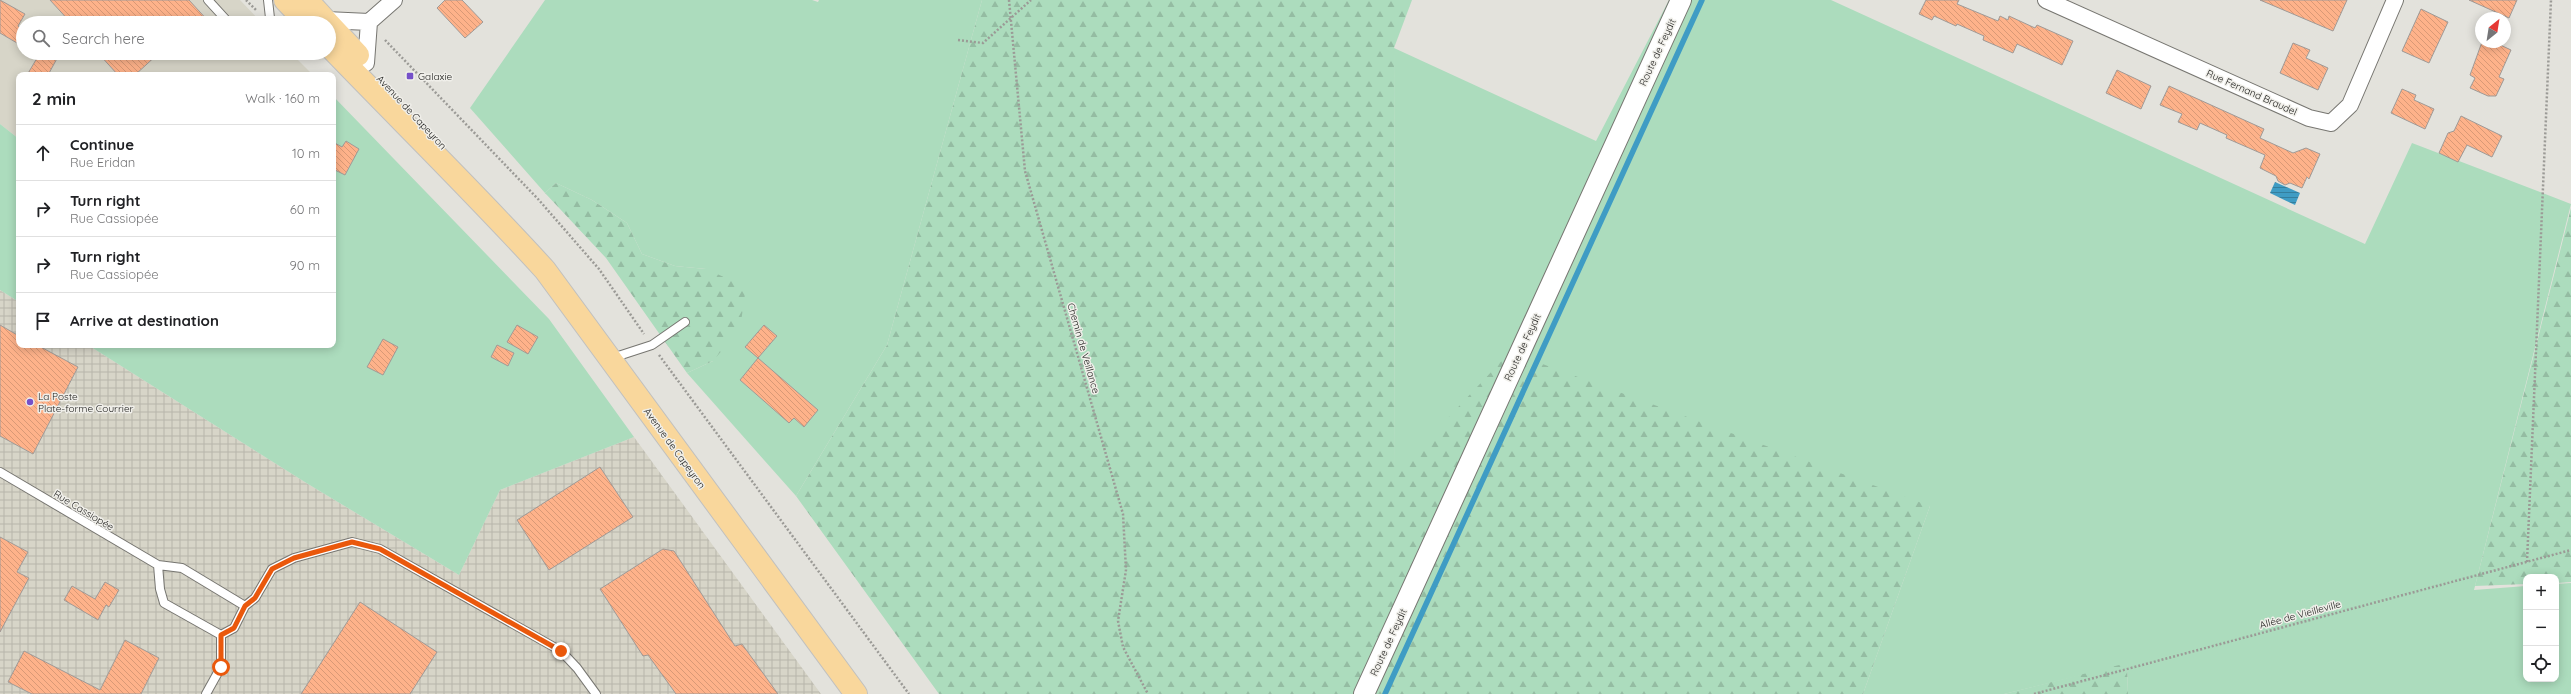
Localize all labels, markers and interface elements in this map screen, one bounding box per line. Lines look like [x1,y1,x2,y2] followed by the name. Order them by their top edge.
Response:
[2475,12,2511,48] north arrow
[16,16,336,60] search box
[1636,16,1679,88] street label: Route de Feydit
[30,27,52,49] icon: search
[62,29,145,48] text: Search here
[2204,67,2299,118] street label: Rue Fernand Braudel
[418,70,452,83] place label: Galaxie
[405,71,415,81] marker: Galaxie
[374,73,449,152] street label: Avenue de Capeyron
[32,88,76,109] text: 2 min
[245,90,320,106] text: Walk · 160 m
[70,135,134,154] text: Continue
[32,142,54,164] icon: ahead
[292,145,320,161] text: 10 m
[70,154,135,170] text: Rue Eridan
[70,191,141,210] text: Turn right
[32,198,54,220] icon: right
[290,201,320,217] text: 60 m
[70,210,159,226] text: Rue Cassiopée
[70,247,141,266] text: Turn right
[32,254,54,276] icon: right
[290,257,320,273] text: 90 m
[70,266,159,282] text: Rue Cassiopée
[1064,301,1103,395] street label: Chemin de Veillance
[32,310,54,332] icon: arrive
[70,311,219,330] text: Arrive at destination
[1501,311,1544,383] street label: Route de Feydit
[38,390,134,415] place label: La Poste Plate-forme Courrier
[25,397,35,407] marker: La Poste Plate-forme Courrier
[641,405,708,491] street label: Avenue de Capeyron
[51,487,117,534] street label: Rue Cassiopée
[2523,574,2559,682] map controls
[2523,574,2559,610] button: +
[2258,597,2343,632] street label: Allée de Vieilleville
[1367,606,1410,678] street label: Route de Feydit
[2523,610,2559,646] button: −
[552,642,570,660] route end
[2523,646,2559,682] button: locate
[212,658,230,676] route start

